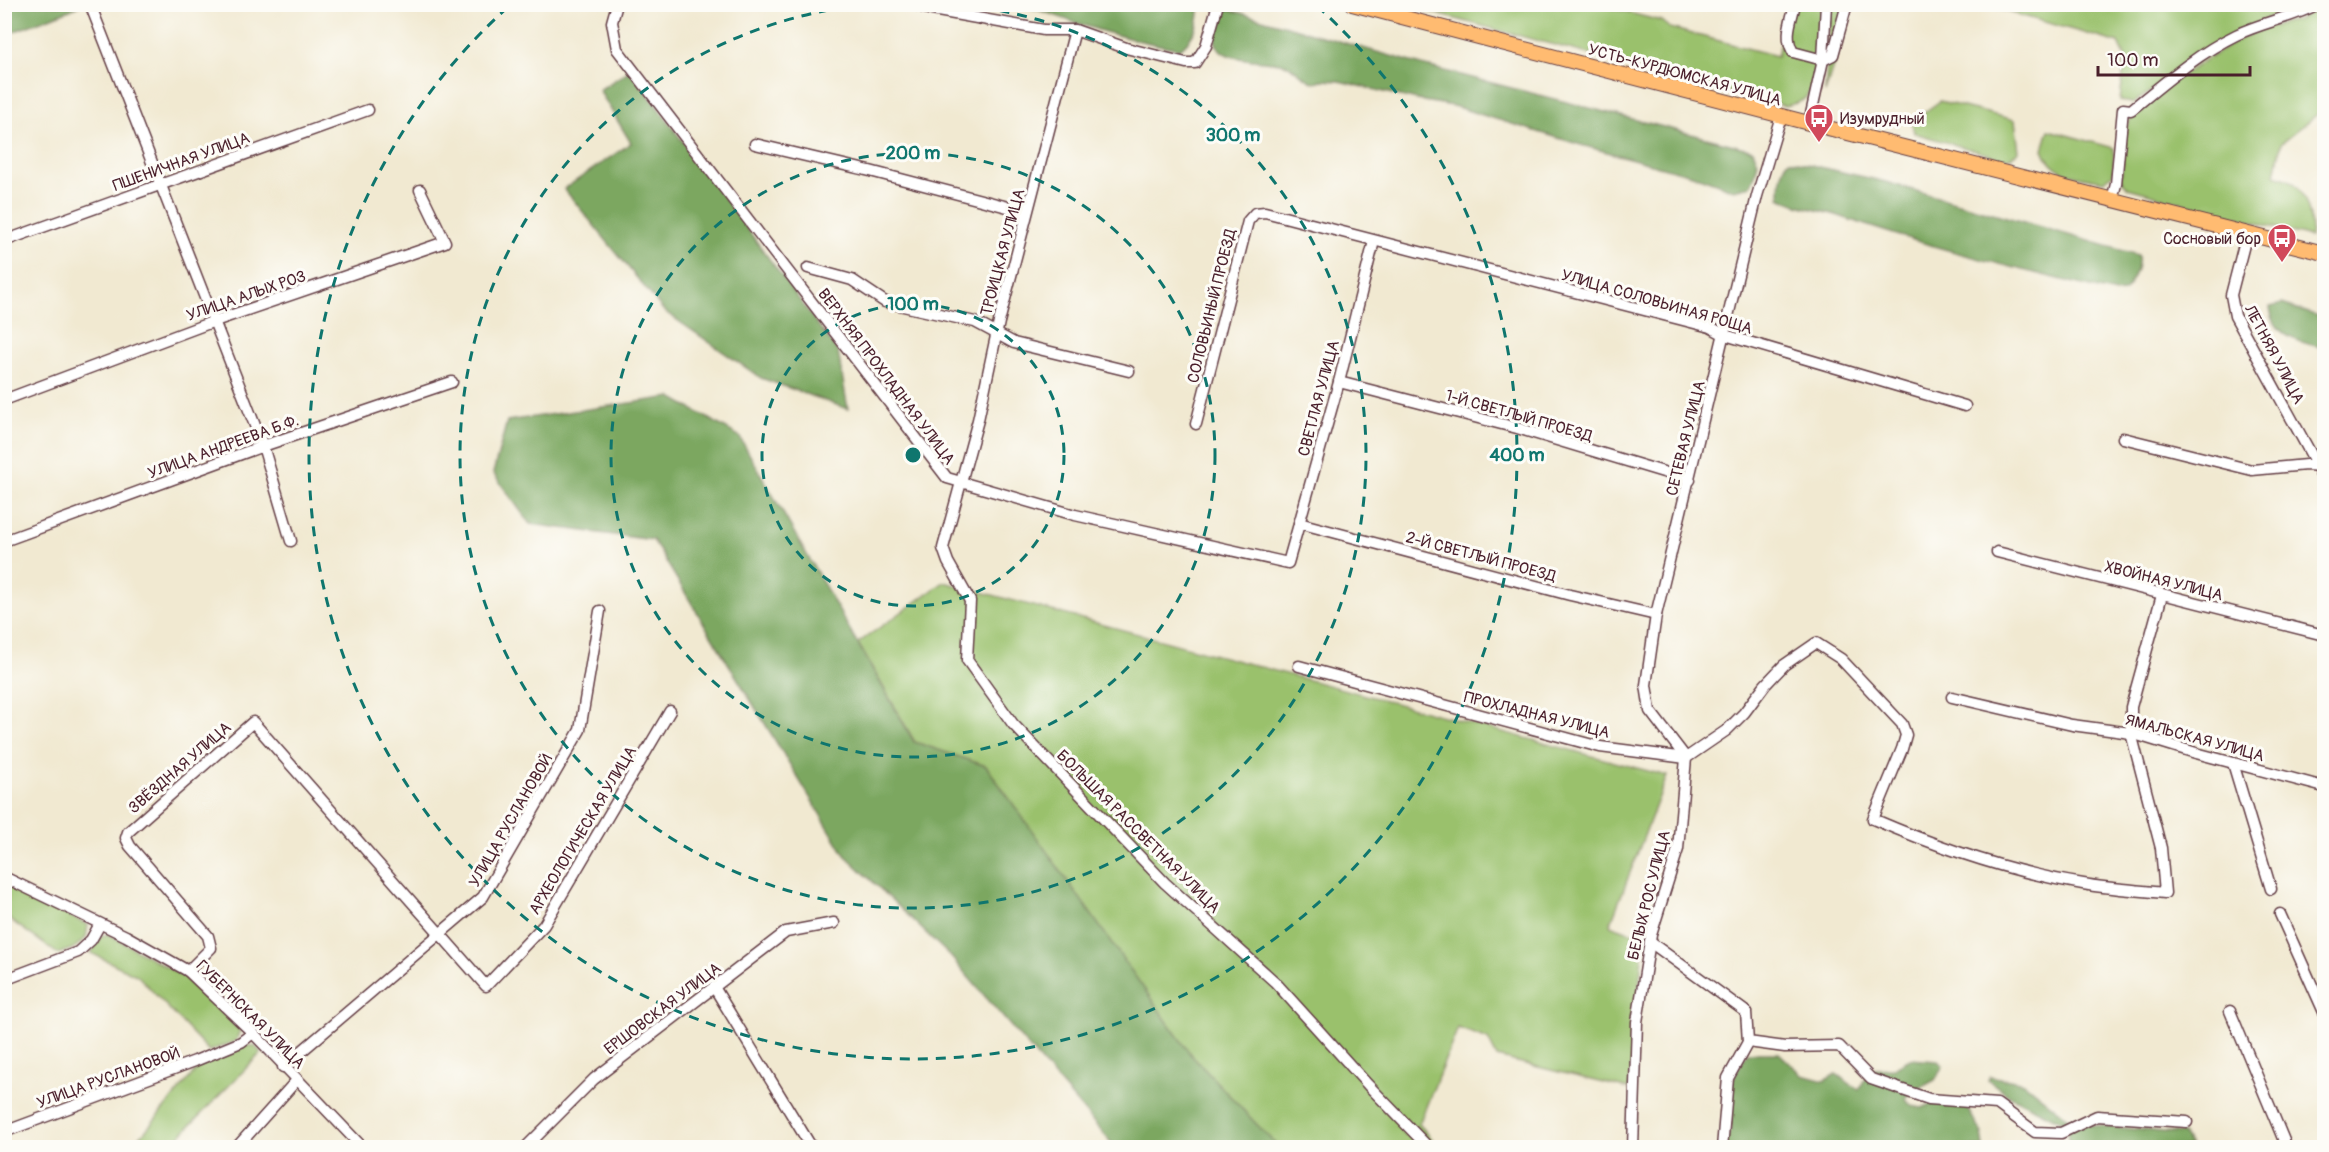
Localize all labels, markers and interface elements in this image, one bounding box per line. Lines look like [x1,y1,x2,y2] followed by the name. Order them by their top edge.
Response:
[2098,39,2250,77] scale bar
[1586,40,1784,110] street label: УСТЬ-КУРДЮМСКАЯ УЛИЦА
[2107,49,2159,72] text: 100 m
[1803,102,1835,144] bus stop icon: Изумрудный
[1840,109,1925,129] place label: Изумрудный
[1206,124,1260,147] text: 300 m
[110,128,252,196] street label: ПШЕНИЧНАЯ УЛИЦА
[886,142,940,165] text: 200 m
[976,186,1030,318] street label: ТРОИЦКАЯ УЛИЦА
[2266,222,2298,264] bus stop icon: Сосновый бор
[1183,227,1241,385] street label: СОЛОВЬИНЫЙ ПРОЕЗД
[2163,229,2261,249] place label: Сосновый бор
[1559,265,1755,339] street label: УЛИЦА СОЛОВЬИНАЯ РОЩА
[184,266,309,326] street label: УЛИЦА АЛЫХ РОЗ
[813,284,959,469] street label: ВЕРХНЯЯ ПРОХЛАДНАЯ УЛИЦА
[887,293,939,316] text: 100 m
[2239,301,2309,407] street label: ЛЕТНЯЯ УЛИЦА
[1294,338,1344,459] street label: СВЕТЛАЯ УЛИЦА
[1662,379,1710,498] street label: СЕТЕВАЯ УЛИЦА
[1443,385,1595,447] street label: 1-Й СВЕТЛЫЙ ПРОЕЗД
[145,410,301,484] street label: УЛИЦА АНДРЕЕВА Б.Ф.
[1490,444,1544,467] text: 400 m
[903,445,923,465] centre of rings
[1404,527,1558,587] street label: 2-Й СВЕТЛЫЙ ПРОЕЗД
[2103,557,2225,605] street label: ХВОЙНАЯ УЛИЦА
[1462,687,1612,743] street label: ПРОХЛАДНАЯ УЛИЦА
[2123,710,2266,766] street label: ЯМАЛЬСКАЯ УЛИЦА
[124,718,235,818] street label: ЗВЁЗДНАЯ УЛИЦА
[525,743,641,918] street label: АРХЕОЛОГИЧЕСКАЯ УЛИЦА
[1052,746,1224,918] street label: БОЛЬШАЯ РАССВЕТНАЯ УЛИЦА
[465,750,557,891] street label: УЛИЦА РУСЛАНОВОЙ
[1623,828,1675,962] street label: БЕЛЫХ РОС УЛИЦА
[192,956,309,1073] street label: ГУБЕРНСКАЯ УЛИЦА
[600,958,725,1059] street label: ЕРШОВСКАЯ УЛИЦА
[34,1043,183,1113] street label: УЛИЦА РУСЛАНОВОЙ

